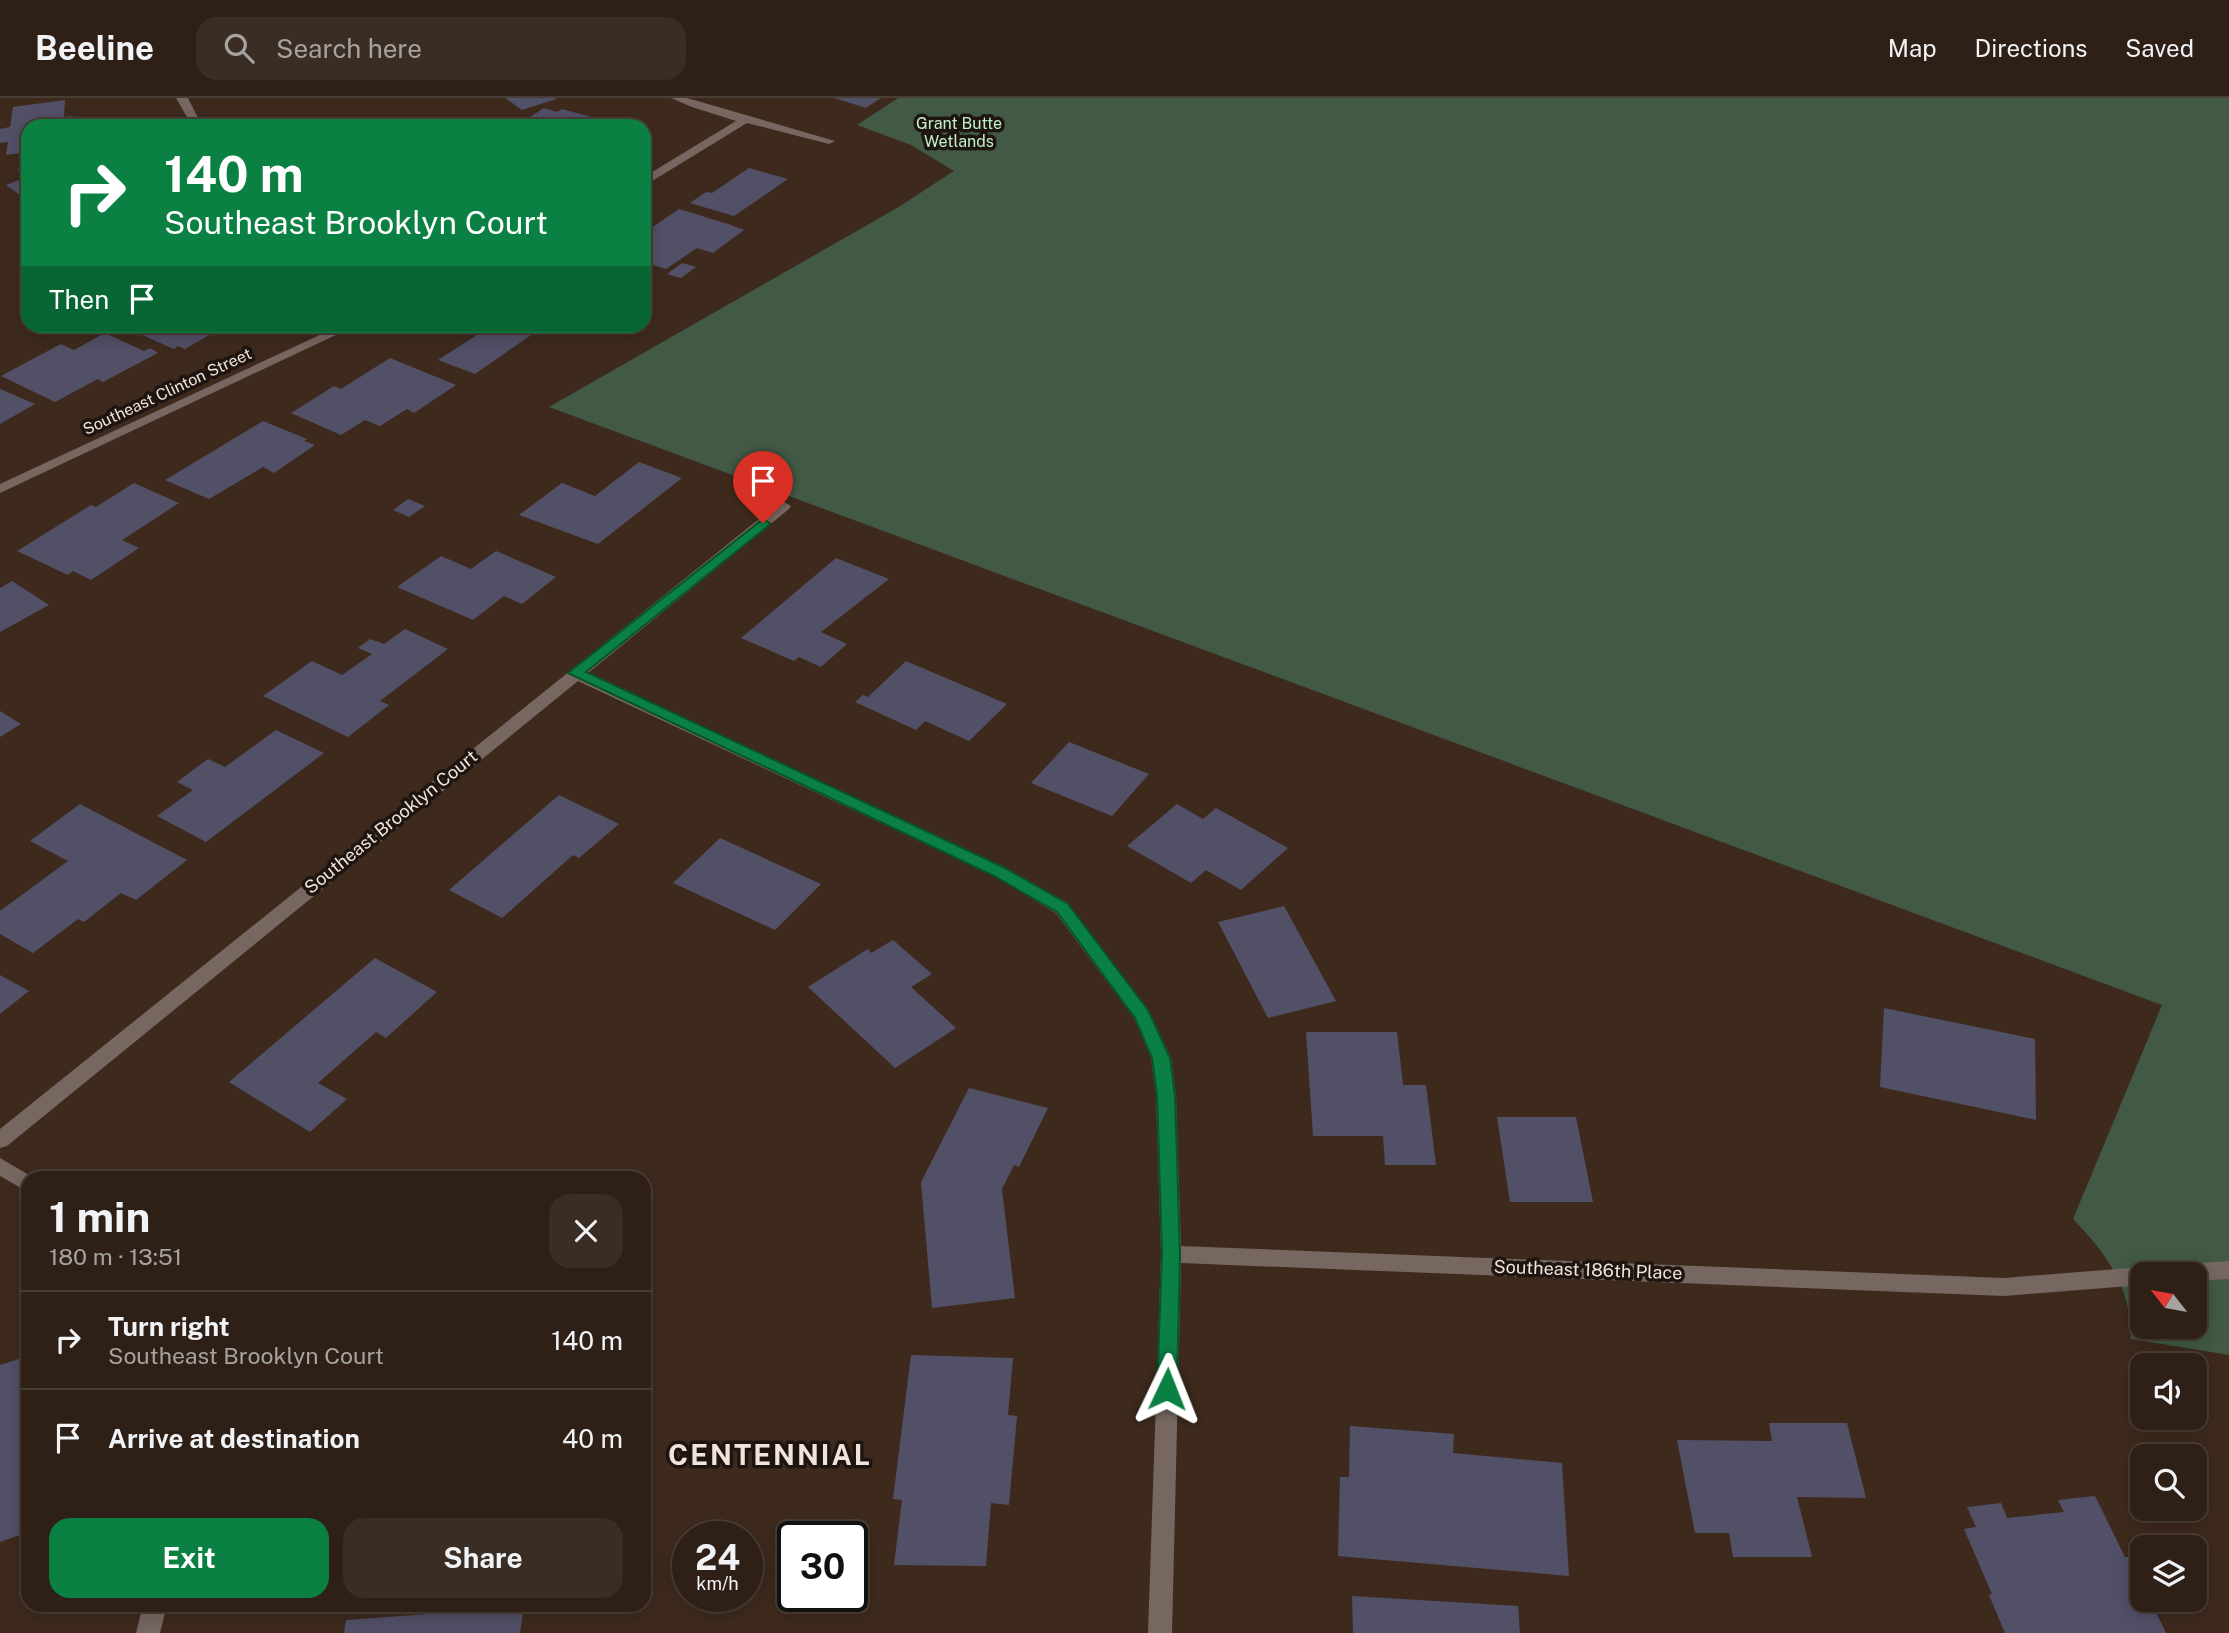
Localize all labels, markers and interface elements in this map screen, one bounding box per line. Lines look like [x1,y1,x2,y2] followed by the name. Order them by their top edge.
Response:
[196,17,686,80] search box
[35,29,154,67] text: Beeline
[220,29,258,67] icon: search
[276,33,422,64] text: Search here
[1888,34,1937,62] text: Map
[1975,34,2087,62] text: Directions
[2125,34,2194,62] text: Saved
[916,114,1002,151] park label: Grant Butte Wetlands
[164,145,304,203] text: 140 m
[49,147,140,238] icon: right
[164,204,548,241] text: Southeast Brooklyn Court
[123,280,161,318] icon: arrive
[49,284,109,315] text: Then
[80,344,255,439] street label: Southeast Clinton Street
[733,451,793,523] pin
[744,462,782,500] icon: arrive
[300,745,481,898] street label: Southeast Brooklyn Court
[49,1192,150,1241] text: 1 min
[549,1194,623,1268] button: close
[49,1243,182,1270] text: 180 m · 13:51
[1493,1256,1683,1283] street label: Southeast 186th Place
[2130,1262,2207,1339] north arrow
[2130,1262,2207,1612] map controls
[108,1311,230,1342] text: Turn right
[49,1321,87,1359] icon: right
[551,1325,623,1356] text: 140 m
[108,1342,384,1369] text: Southeast Brooklyn Court
[1130,1352,1204,1426] position arrow
[2130,1353,2207,1430] button: sound
[49,1419,87,1457] icon: arrive
[108,1423,360,1454] text: Arrive at destination
[562,1423,623,1454] text: 40 m
[668,1438,872,1471] district label: CENTENNIAL
[2130,1444,2207,1521] button: search
[49,1518,329,1598] button: Exit
[343,1518,623,1598] button: Share
[777,1521,868,1612] speed limit sign: 30
[2130,1535,2207,1612] button: layers
[695,1537,740,1578] text: 24
[696,1573,739,1594] text: km/h

